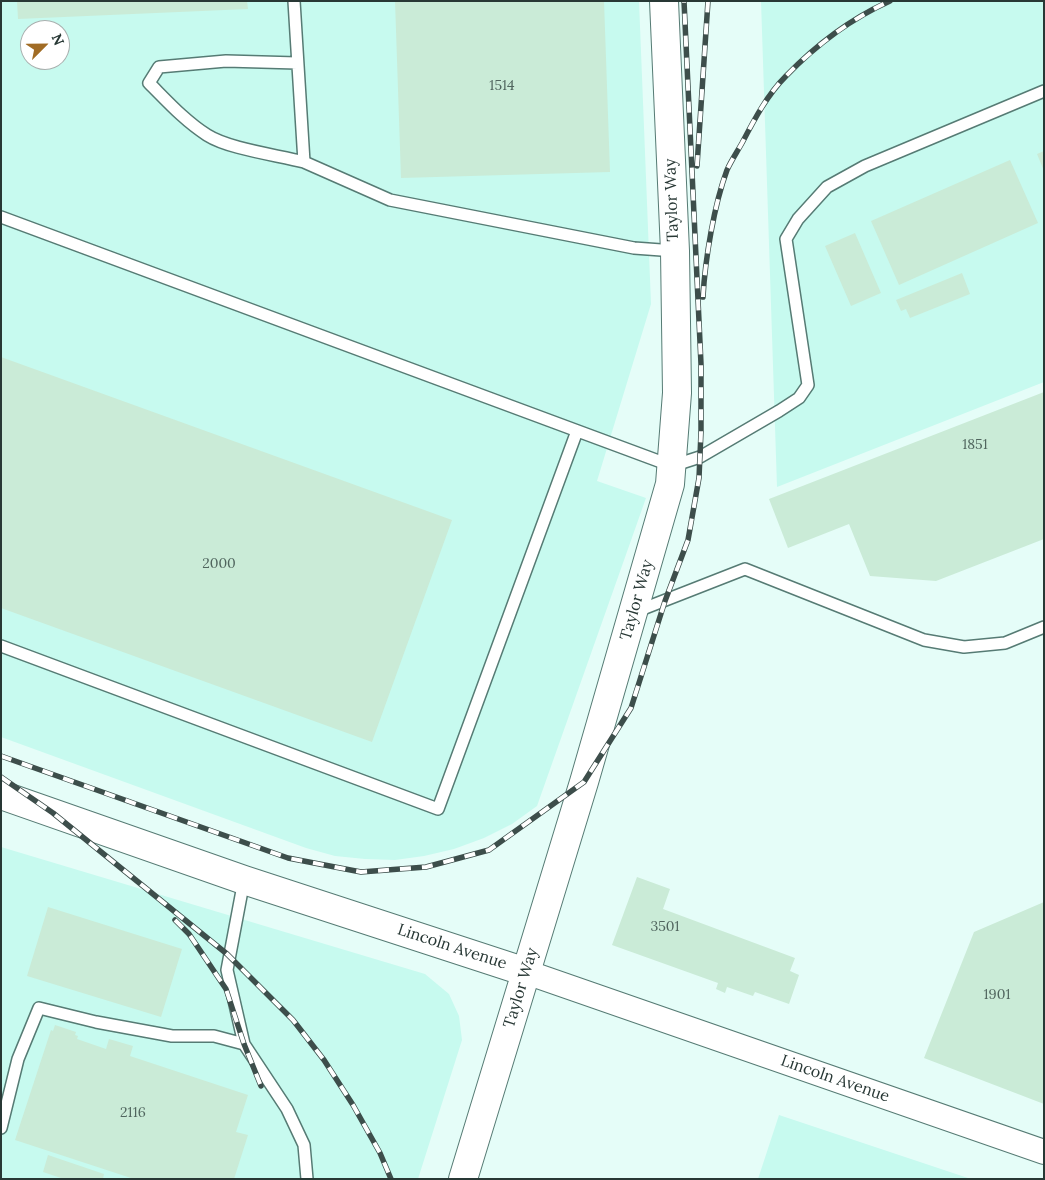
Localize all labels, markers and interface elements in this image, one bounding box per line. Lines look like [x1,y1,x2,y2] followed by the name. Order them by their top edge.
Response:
[20,20,70,70] north arrow
[47,31,68,48] text: N
[489,78,515,94] house number: 1514
[661,158,683,242] street label: Taylor Way
[962,437,988,453] house number: 1851
[202,556,236,572] house number: 2000
[616,557,658,643] street label: Taylor Way
[650,919,680,935] house number: 3501
[395,920,509,974] street label: Lincoln Avenue
[500,946,542,1030] street label: Taylor Way
[984,987,1010,1003] house number: 1901
[778,1051,892,1107] street label: Lincoln Avenue
[120,1105,146,1121] house number: 2116

